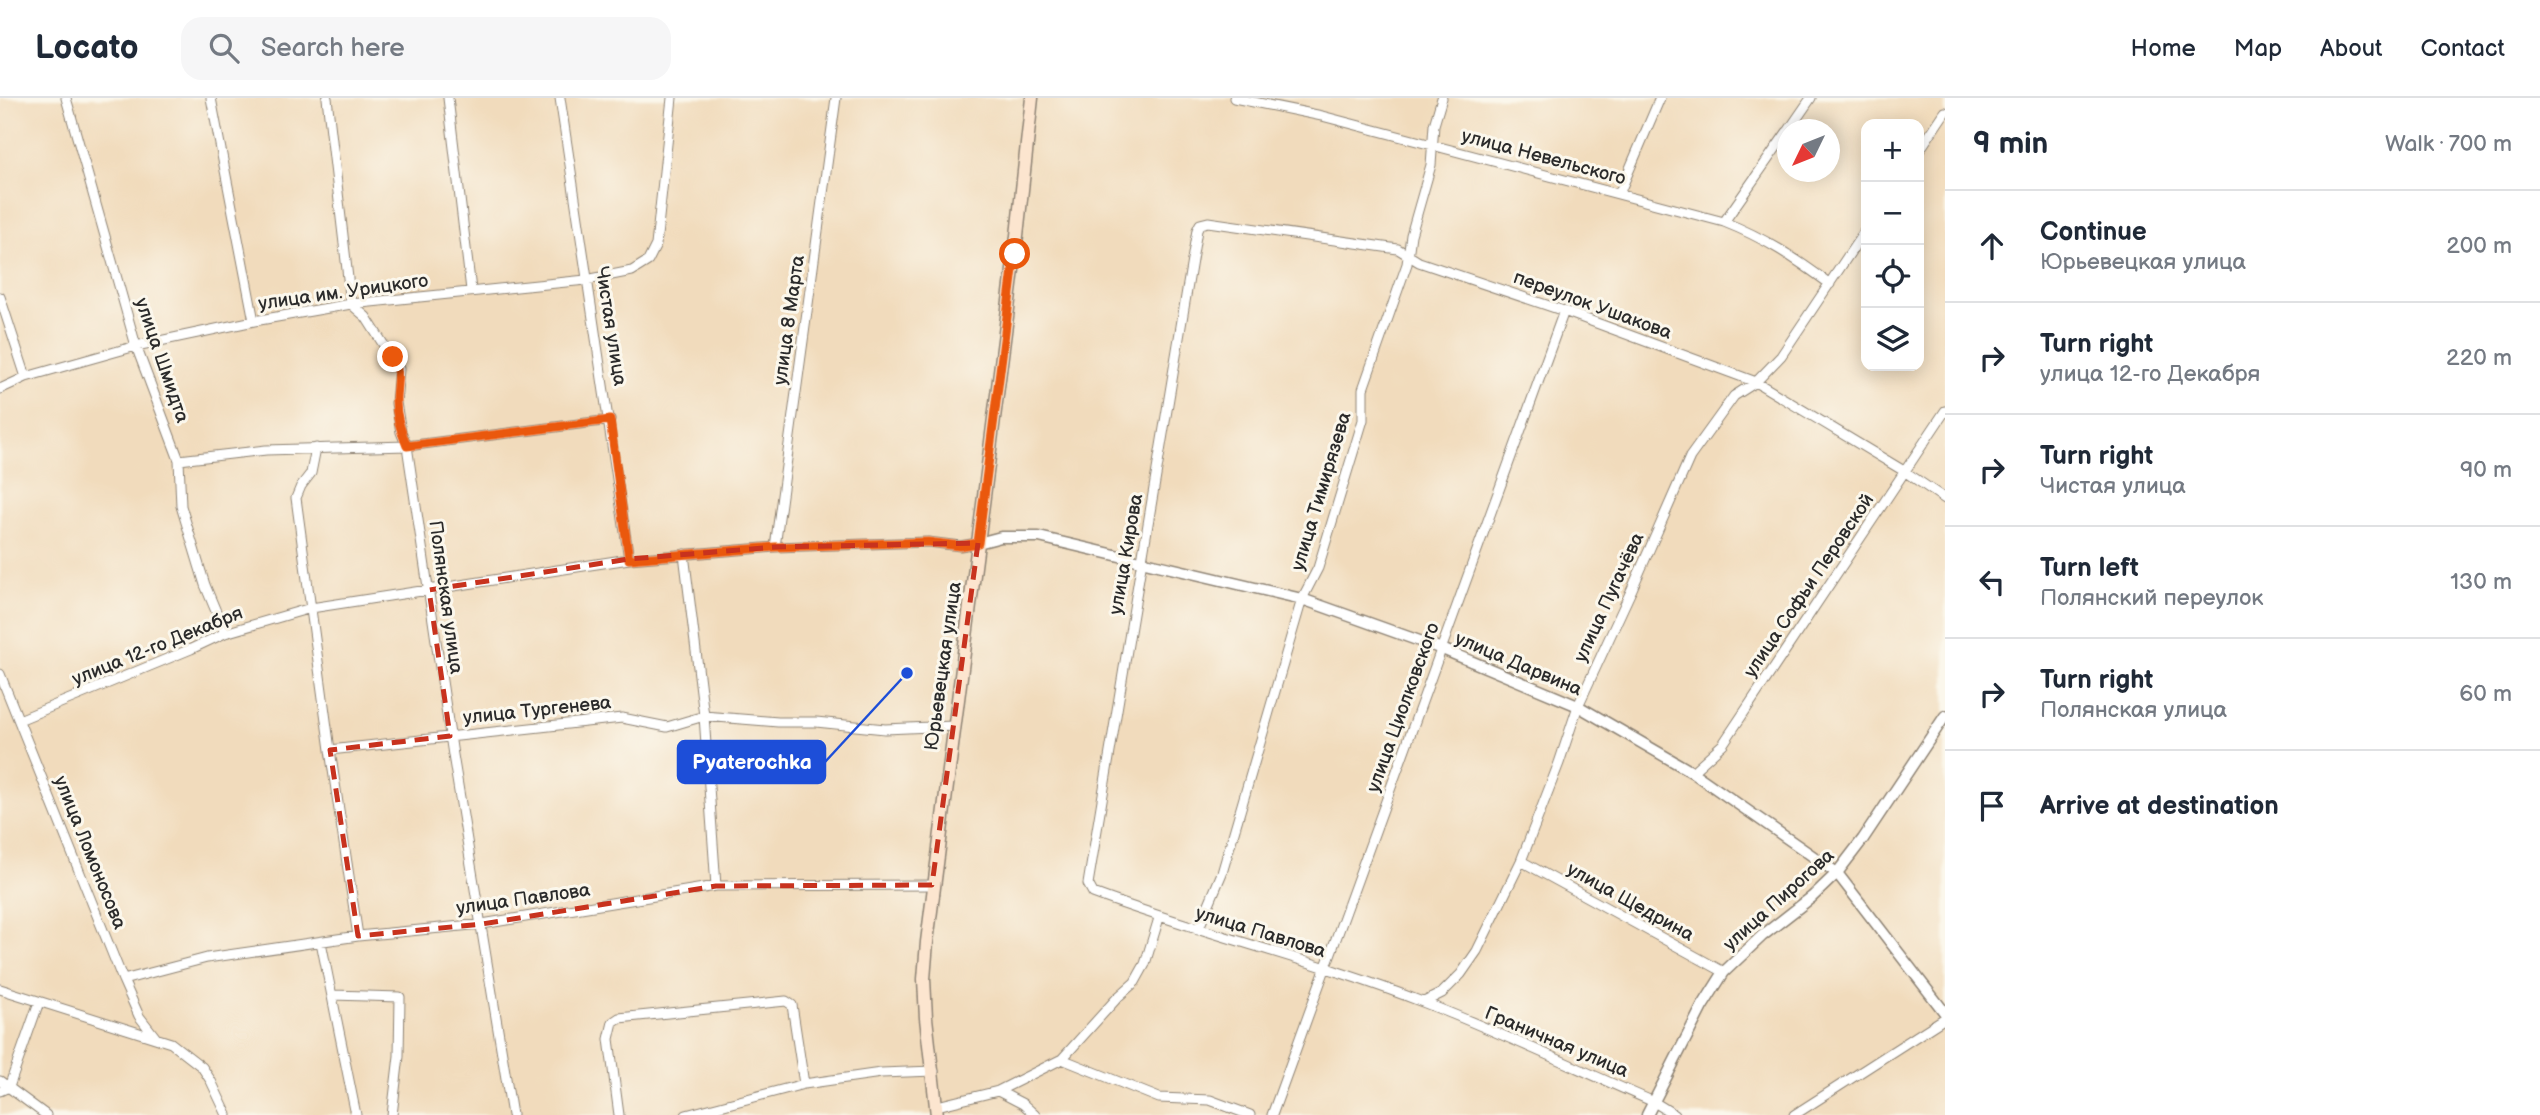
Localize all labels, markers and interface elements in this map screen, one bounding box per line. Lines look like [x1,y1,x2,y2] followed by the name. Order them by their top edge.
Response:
[181,17,671,80] search box
[35,28,139,68] text: Locato
[205,29,243,67] icon: search
[261,33,405,64] text: Search here
[2131,34,2196,63] text: Home
[2234,34,2282,63] text: Map
[2320,34,2382,63] text: About
[2420,34,2505,63] text: Contact
[1777,119,1840,182] north arrow
[1861,119,1924,371] map controls
[1861,119,1924,182] button: +
[1459,124,1628,190] street label: улица Невельского
[1973,126,2048,162] text: 9 min
[2385,130,2512,158] text: Walk · 700 m
[1861,182,1924,245] button: −
[2040,217,2147,248] text: Continue
[1973,227,2011,265] icon: ahead
[2446,232,2512,260] text: 200 m
[999,238,1030,269] route start
[1861,245,1924,308] button: locate
[2040,248,2246,276] text: Юрьевецкая улица
[769,254,810,387] street label: улица 8 Марта
[590,265,631,388] street label: Чистая улица
[1510,266,1675,345] street label: переулок Ушакова
[257,269,430,316] street label: улица им. Урицкого
[129,295,194,426] street label: улица Шмидта
[1861,308,1924,371] button: layers
[2040,329,2153,360] text: Turn right
[1973,339,2011,377] icon: right
[377,341,408,372] route end
[2446,344,2512,372] text: 220 m
[2040,360,2260,388] text: улица 12-го Декабря
[1286,409,1356,574] street label: улица Тимирязева
[2040,441,2153,472] text: Turn right
[1973,451,2011,489] icon: right
[2460,456,2512,484] text: 90 m
[2040,472,2186,500] text: Чистая улица
[1739,490,1879,682] street label: улица Софьи Перовской
[1105,492,1148,617] street label: улица Кирова
[423,519,468,675] street label: Полянская улица
[1569,529,1649,666] street label: улица Пугачёва
[2040,553,2139,584] text: Turn left
[1973,563,2011,601] icon: left
[2450,568,2512,596] text: 130 m
[920,580,967,752] street label: Юрьевецкая улица
[2040,584,2263,612] text: Полянский переулок
[69,602,246,691] street label: улица 12-го Декабря
[1362,619,1445,796] street label: улица Циолковского
[1451,627,1585,701] street label: улица Дарвина
[2040,665,2153,696] text: Turn right
[1973,675,2011,713] icon: right
[2459,680,2512,708] text: 60 m
[462,691,612,730] street label: улица Тургенева
[2040,696,2227,724] text: Полянская улица
[678,741,825,783] callout: Pyaterochka
[692,750,812,775] text: Pyaterochka
[48,773,131,933] street label: улица Ломоносова
[1973,787,2011,825] icon: arrive
[2040,791,2279,822] text: Arrive at destination
[1719,844,1839,956] street label: улица Пирогова
[1563,858,1698,947] street label: улица Щедрина
[455,879,592,920] street label: улица Павлова
[1193,902,1328,963] street label: улица Павлова
[1481,1002,1632,1083] street label: Граничная улица

